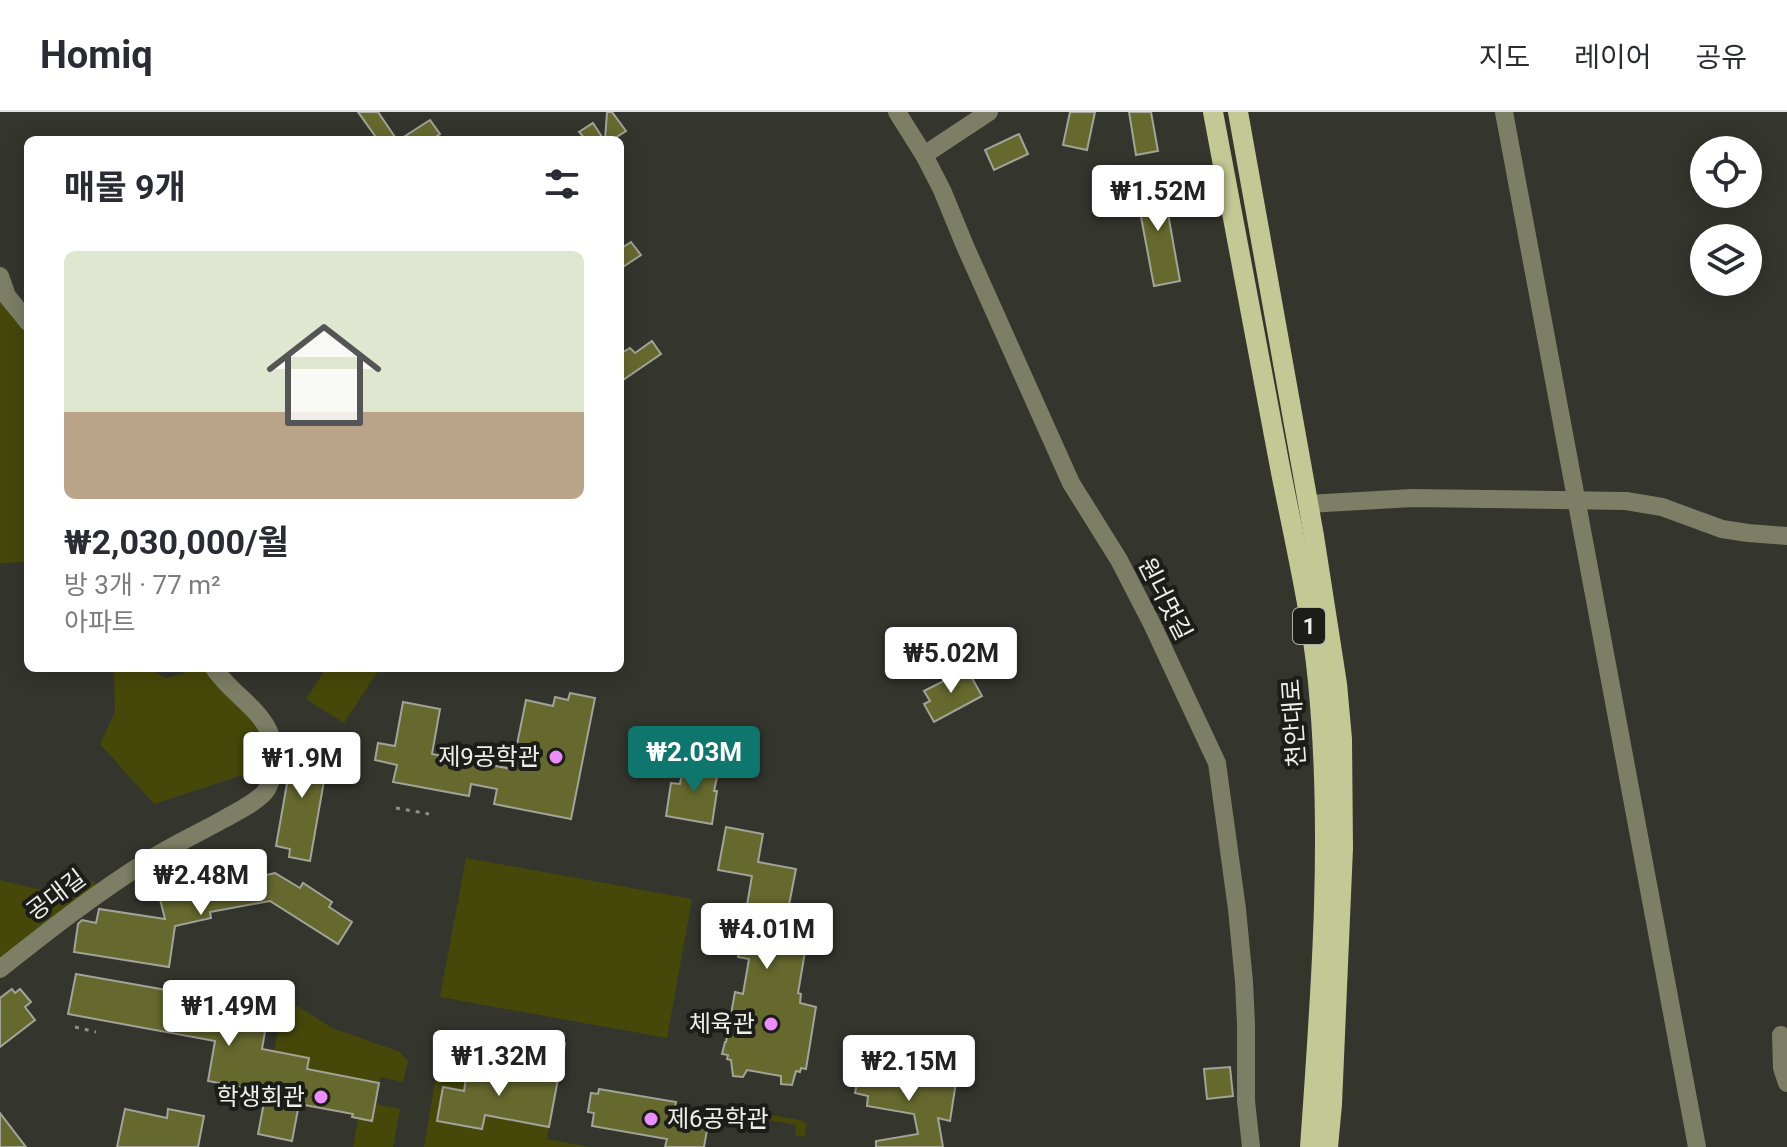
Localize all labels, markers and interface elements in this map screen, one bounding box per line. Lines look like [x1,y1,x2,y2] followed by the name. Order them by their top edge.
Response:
[40,33,153,77] text: Homiq
[1479,41,1530,74] text: 지도
[1574,41,1651,74] text: 레이어
[1695,41,1747,74] text: 공유
[1690,136,1762,296] map controls
[1690,136,1762,208] button: locate
[540,162,584,206] icon: filters
[1093,165,1223,233] pin: ₩1.52M
[64,167,186,207] text: 매물 9개
[1110,176,1206,206] text: ₩1.52M
[1690,224,1762,296] button: layers
[252,303,396,447] icon: home
[64,522,289,562] text: ₩2,030,000/월
[1132,553,1198,645] street label: 원너멋길
[64,570,221,600] text: 방 3개 · 77 m²
[64,607,136,637] text: 아파트
[1293,608,1325,644] road number: 1
[886,627,1016,695] pin: ₩5.02M
[903,638,999,668] text: ₩5.02M
[1277,678,1311,768] street label: 천안대로
[629,726,759,794] pin: ₩2.03M
[246,732,358,800] pin: ₩1.9M
[646,737,742,767] text: ₩2.03M
[261,743,343,773] text: ₩1.9M
[438,743,540,771] place label: 제9공학관
[547,748,565,766] marker: 제9공학관
[136,849,266,917] pin: ₩2.48M
[153,860,249,890] text: ₩2.48M
[21,864,91,926] street label: 공대길
[702,903,832,971] pin: ₩4.01M
[719,914,815,944] text: ₩4.01M
[164,980,294,1048] pin: ₩1.49M
[181,991,277,1021] text: ₩1.49M
[689,1010,755,1038] place label: 체육관
[762,1015,780,1033] marker: 체육관
[434,1030,564,1098] pin: ₩1.32M
[844,1035,974,1103] pin: ₩2.15M
[451,1041,547,1071] text: ₩1.32M
[861,1046,957,1076] text: ₩2.15M
[217,1083,305,1111] place label: 학생회관
[312,1088,330,1106] marker: 학생회관
[667,1105,769,1133] place label: 제6공학관
[642,1110,660,1128] marker: 제6공학관

